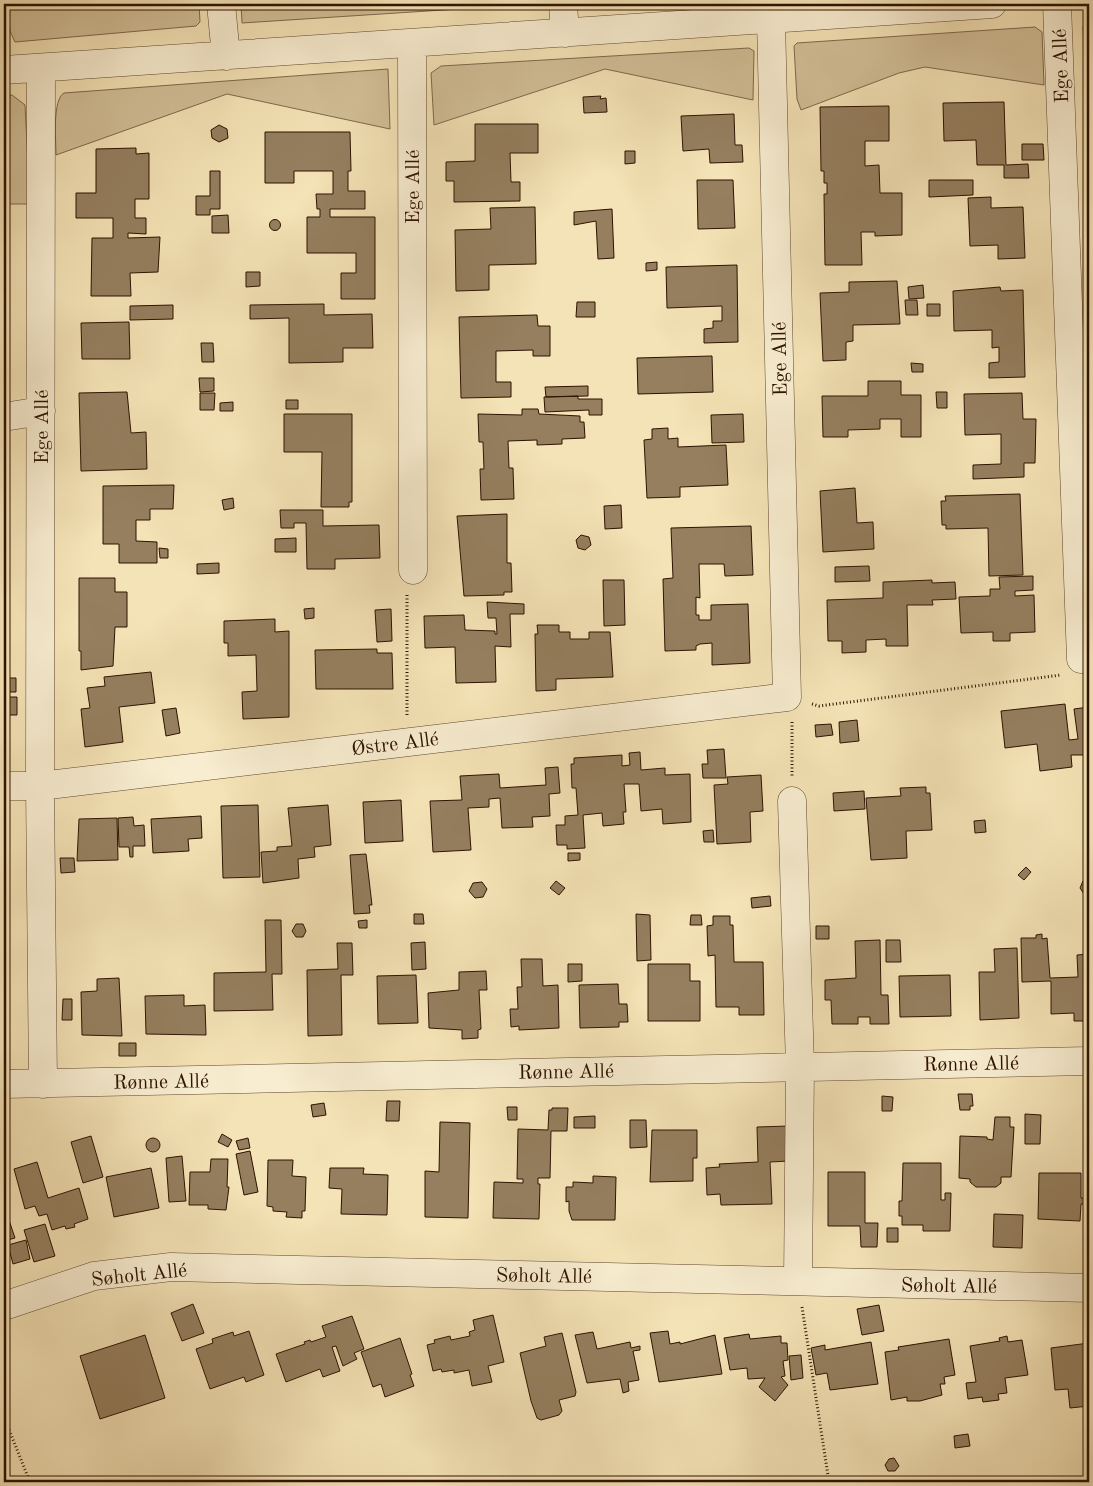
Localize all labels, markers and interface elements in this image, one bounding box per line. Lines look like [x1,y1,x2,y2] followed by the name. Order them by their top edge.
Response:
[1051,28,1073,104] street label: Ege Allé
[404,150,424,224] street label: Ege Allé
[770,321,792,396] street label: Ege Allé
[33,390,53,464] street label: Ege Allé
[350,730,440,760] street label: Østre Allé
[923,1054,1019,1076] street label: Rønne Allé
[518,1062,614,1084] street label: Rønne Allé
[113,1072,209,1094] street label: Rønne Allé
[90,1261,188,1291] street label: Søholt Allé
[496,1266,592,1288] street label: Søholt Allé
[901,1276,997,1298] street label: Søholt Allé

